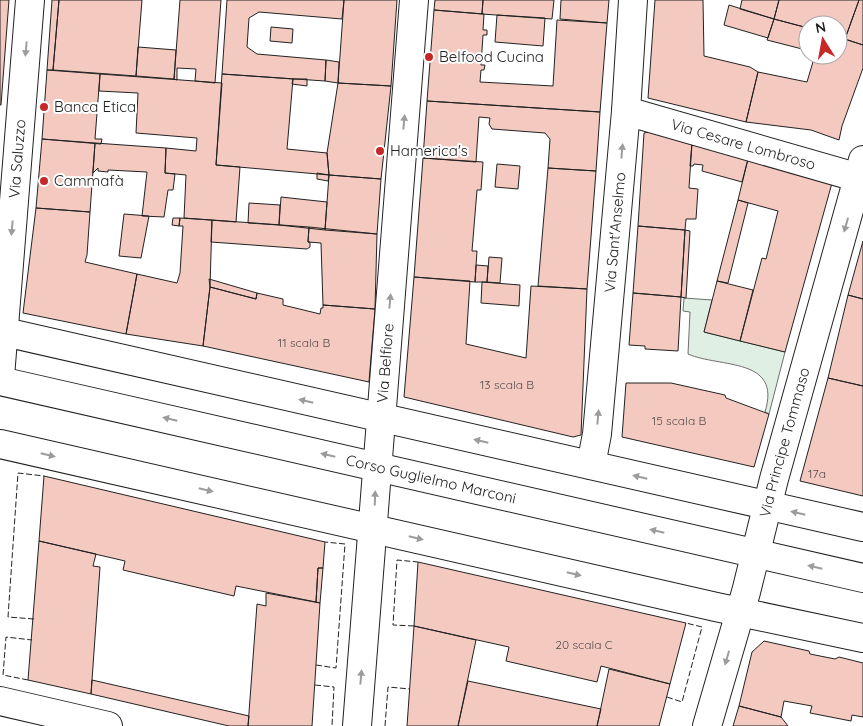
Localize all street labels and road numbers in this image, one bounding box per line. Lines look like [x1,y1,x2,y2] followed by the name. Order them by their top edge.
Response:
[669,114,818,174] street label: Via Cesare Lombroso
[4,118,29,199] street label: Via Saluzzo
[600,171,629,293] street label: Via Sant'Anselmo
[372,323,398,404] street label: Via Belfiore
[755,365,814,519] street label: Via Principe Tommaso
[344,450,518,508] street label: Corso Guglielmo Marconi

